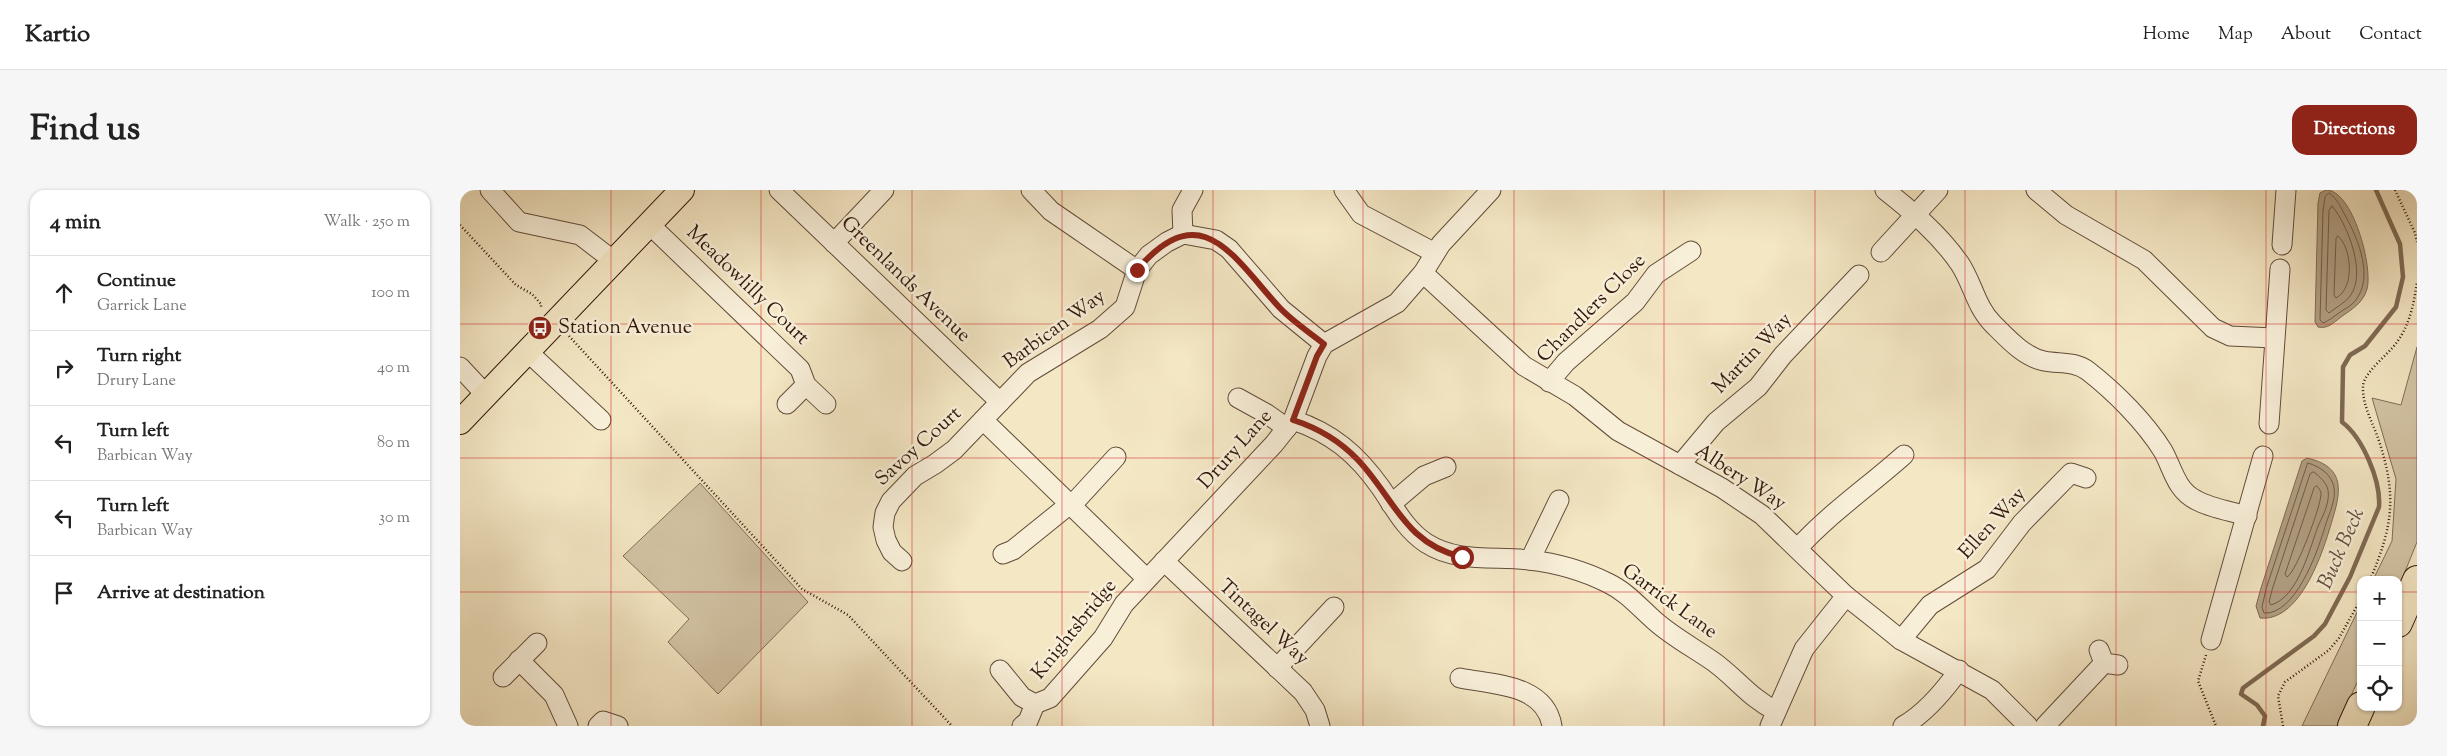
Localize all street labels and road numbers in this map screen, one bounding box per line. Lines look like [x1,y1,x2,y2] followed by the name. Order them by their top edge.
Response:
[833,210,977,350] street label: Greenlands Avenue
[679,219,815,353] street label: Meadowlilly Court
[1531,248,1653,370] street label: Chandlers Close
[998,283,1112,377] street label: Barbican Way
[1707,307,1799,401] street label: Martin Way
[869,400,969,494] street label: Savoy Court
[1192,404,1280,496] street label: Drury Lane
[1689,438,1791,518] street label: Albery Way
[1953,481,2033,567] street label: Ellen Way
[1615,557,1723,647] street label: Garrick Lane
[1211,573,1315,673] street label: Tintagel Way
[1025,574,1125,686] street label: Knightsbridge

